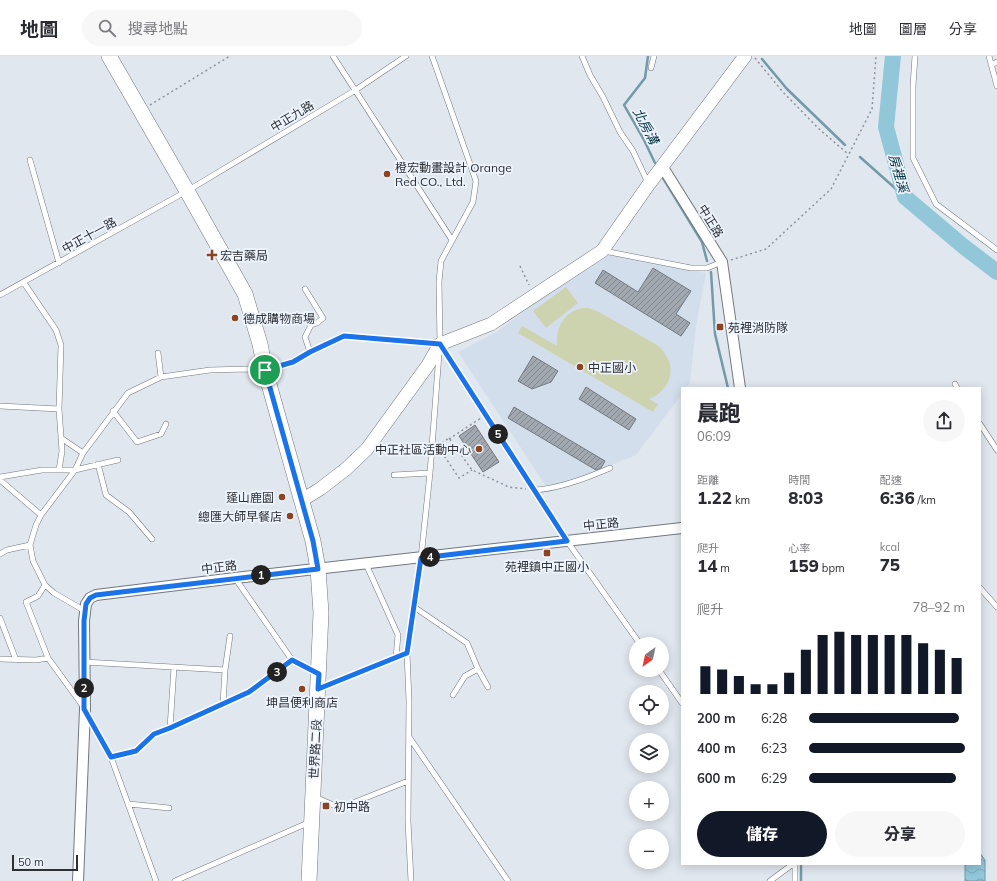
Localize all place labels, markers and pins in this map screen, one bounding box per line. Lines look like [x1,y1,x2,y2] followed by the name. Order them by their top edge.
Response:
[395,160,512,189] place label: 橙宏動畫設計 Orange Red CO., Ltd.
[382,169,392,179] marker: 橙宏動畫設計 Orange Red CO., Ltd.
[220,248,268,263] place label: 宏吉藥局
[207,250,217,260] marker: 宏吉藥局
[243,311,315,326] place label: 德成購物商場
[230,313,240,323] marker: 德成購物商場
[728,320,788,335] place label: 苑裡消防隊
[715,322,725,332] marker: 苑裡消防隊
[248,353,282,387] pin
[588,360,636,375] place label: 中正國小
[575,362,585,372] marker: 中正國小
[488,424,508,444] pin: 5
[375,442,471,457] place label: 中正社區活動中心
[474,444,484,454] marker: 中正社區活動中心
[226,490,274,505] place label: 蓬山鹿園
[277,492,287,502] marker: 蓬山鹿園
[198,509,282,524] place label: 總匯大師早餐店
[285,511,295,521] marker: 總匯大師早餐店
[420,547,440,567] pin: 4
[542,548,552,558] marker: 苑裡鎮中正國小
[505,559,589,574] place label: 苑裡鎮中正國小
[251,565,271,585] pin: 1
[267,662,287,682] pin: 3
[74,678,94,698] pin: 2
[297,684,307,694] marker: 坤昌便利商店
[266,695,338,710] place label: 坤昌便利商店
[334,799,370,814] place label: 初中路
[321,801,331,811] marker: 初中路

